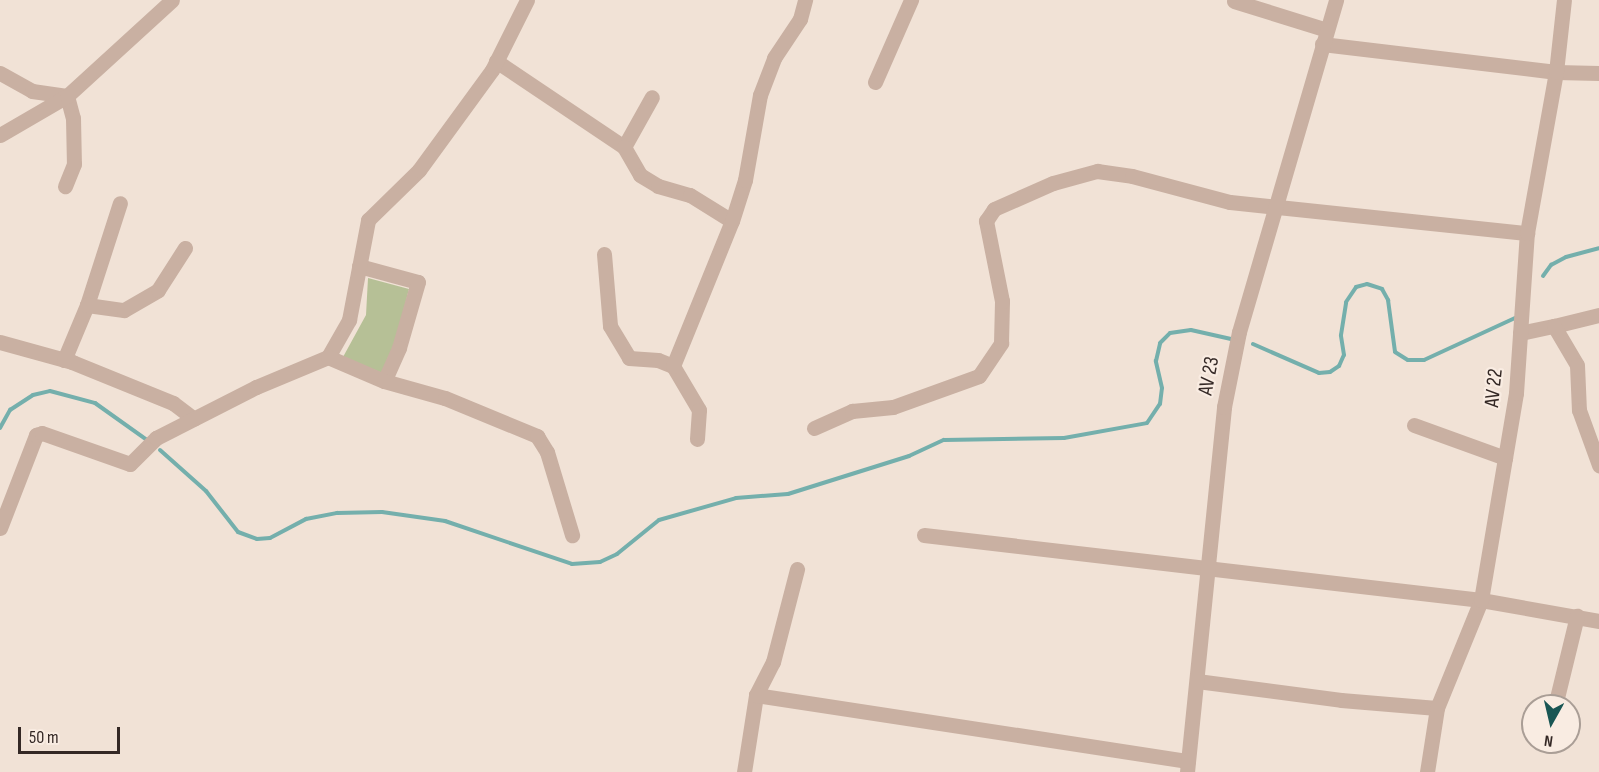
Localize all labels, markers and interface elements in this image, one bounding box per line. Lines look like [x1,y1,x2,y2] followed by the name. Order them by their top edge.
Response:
[1193,355,1225,397] street label: AV 23
[1479,368,1509,408] street label: AV 22
[1521,694,1581,754] north arrow
[21,715,123,753] scale bar
[29,727,59,748] text: 50 m
[1543,730,1554,750] text: N

